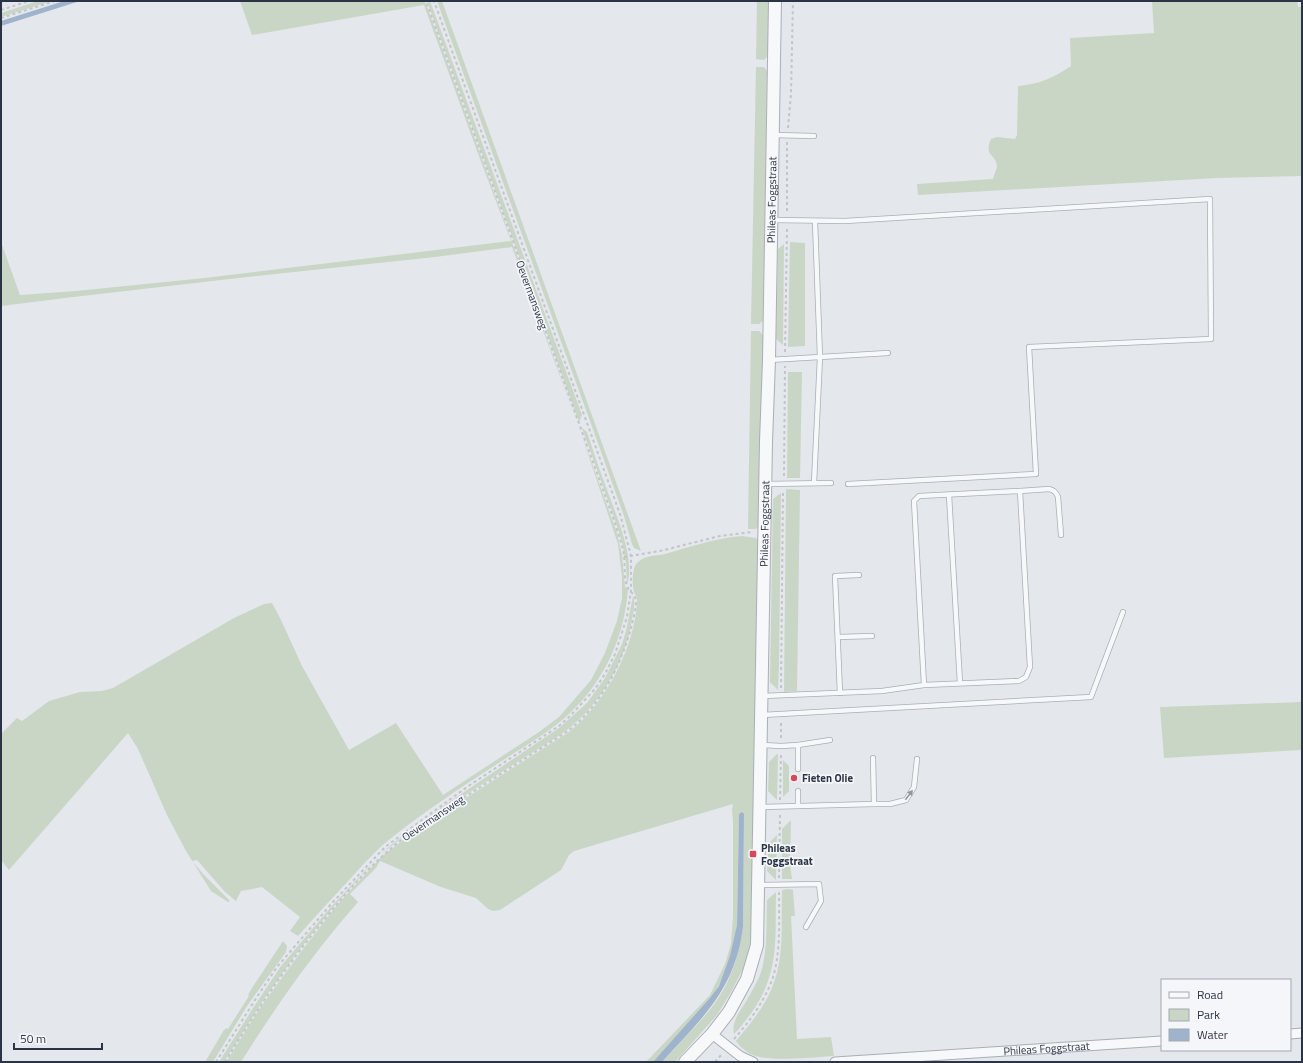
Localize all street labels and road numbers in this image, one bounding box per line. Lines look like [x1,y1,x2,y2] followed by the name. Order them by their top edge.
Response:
[763,156,780,243] street label: Phileas Foggstraat
[512,258,552,332] street label: Oevermansweg
[756,480,773,567] street label: Phileas Foggstraat
[398,791,468,845] street label: Oevermansweg
[1003,1038,1090,1059] street label: Phileas Foggstraat

